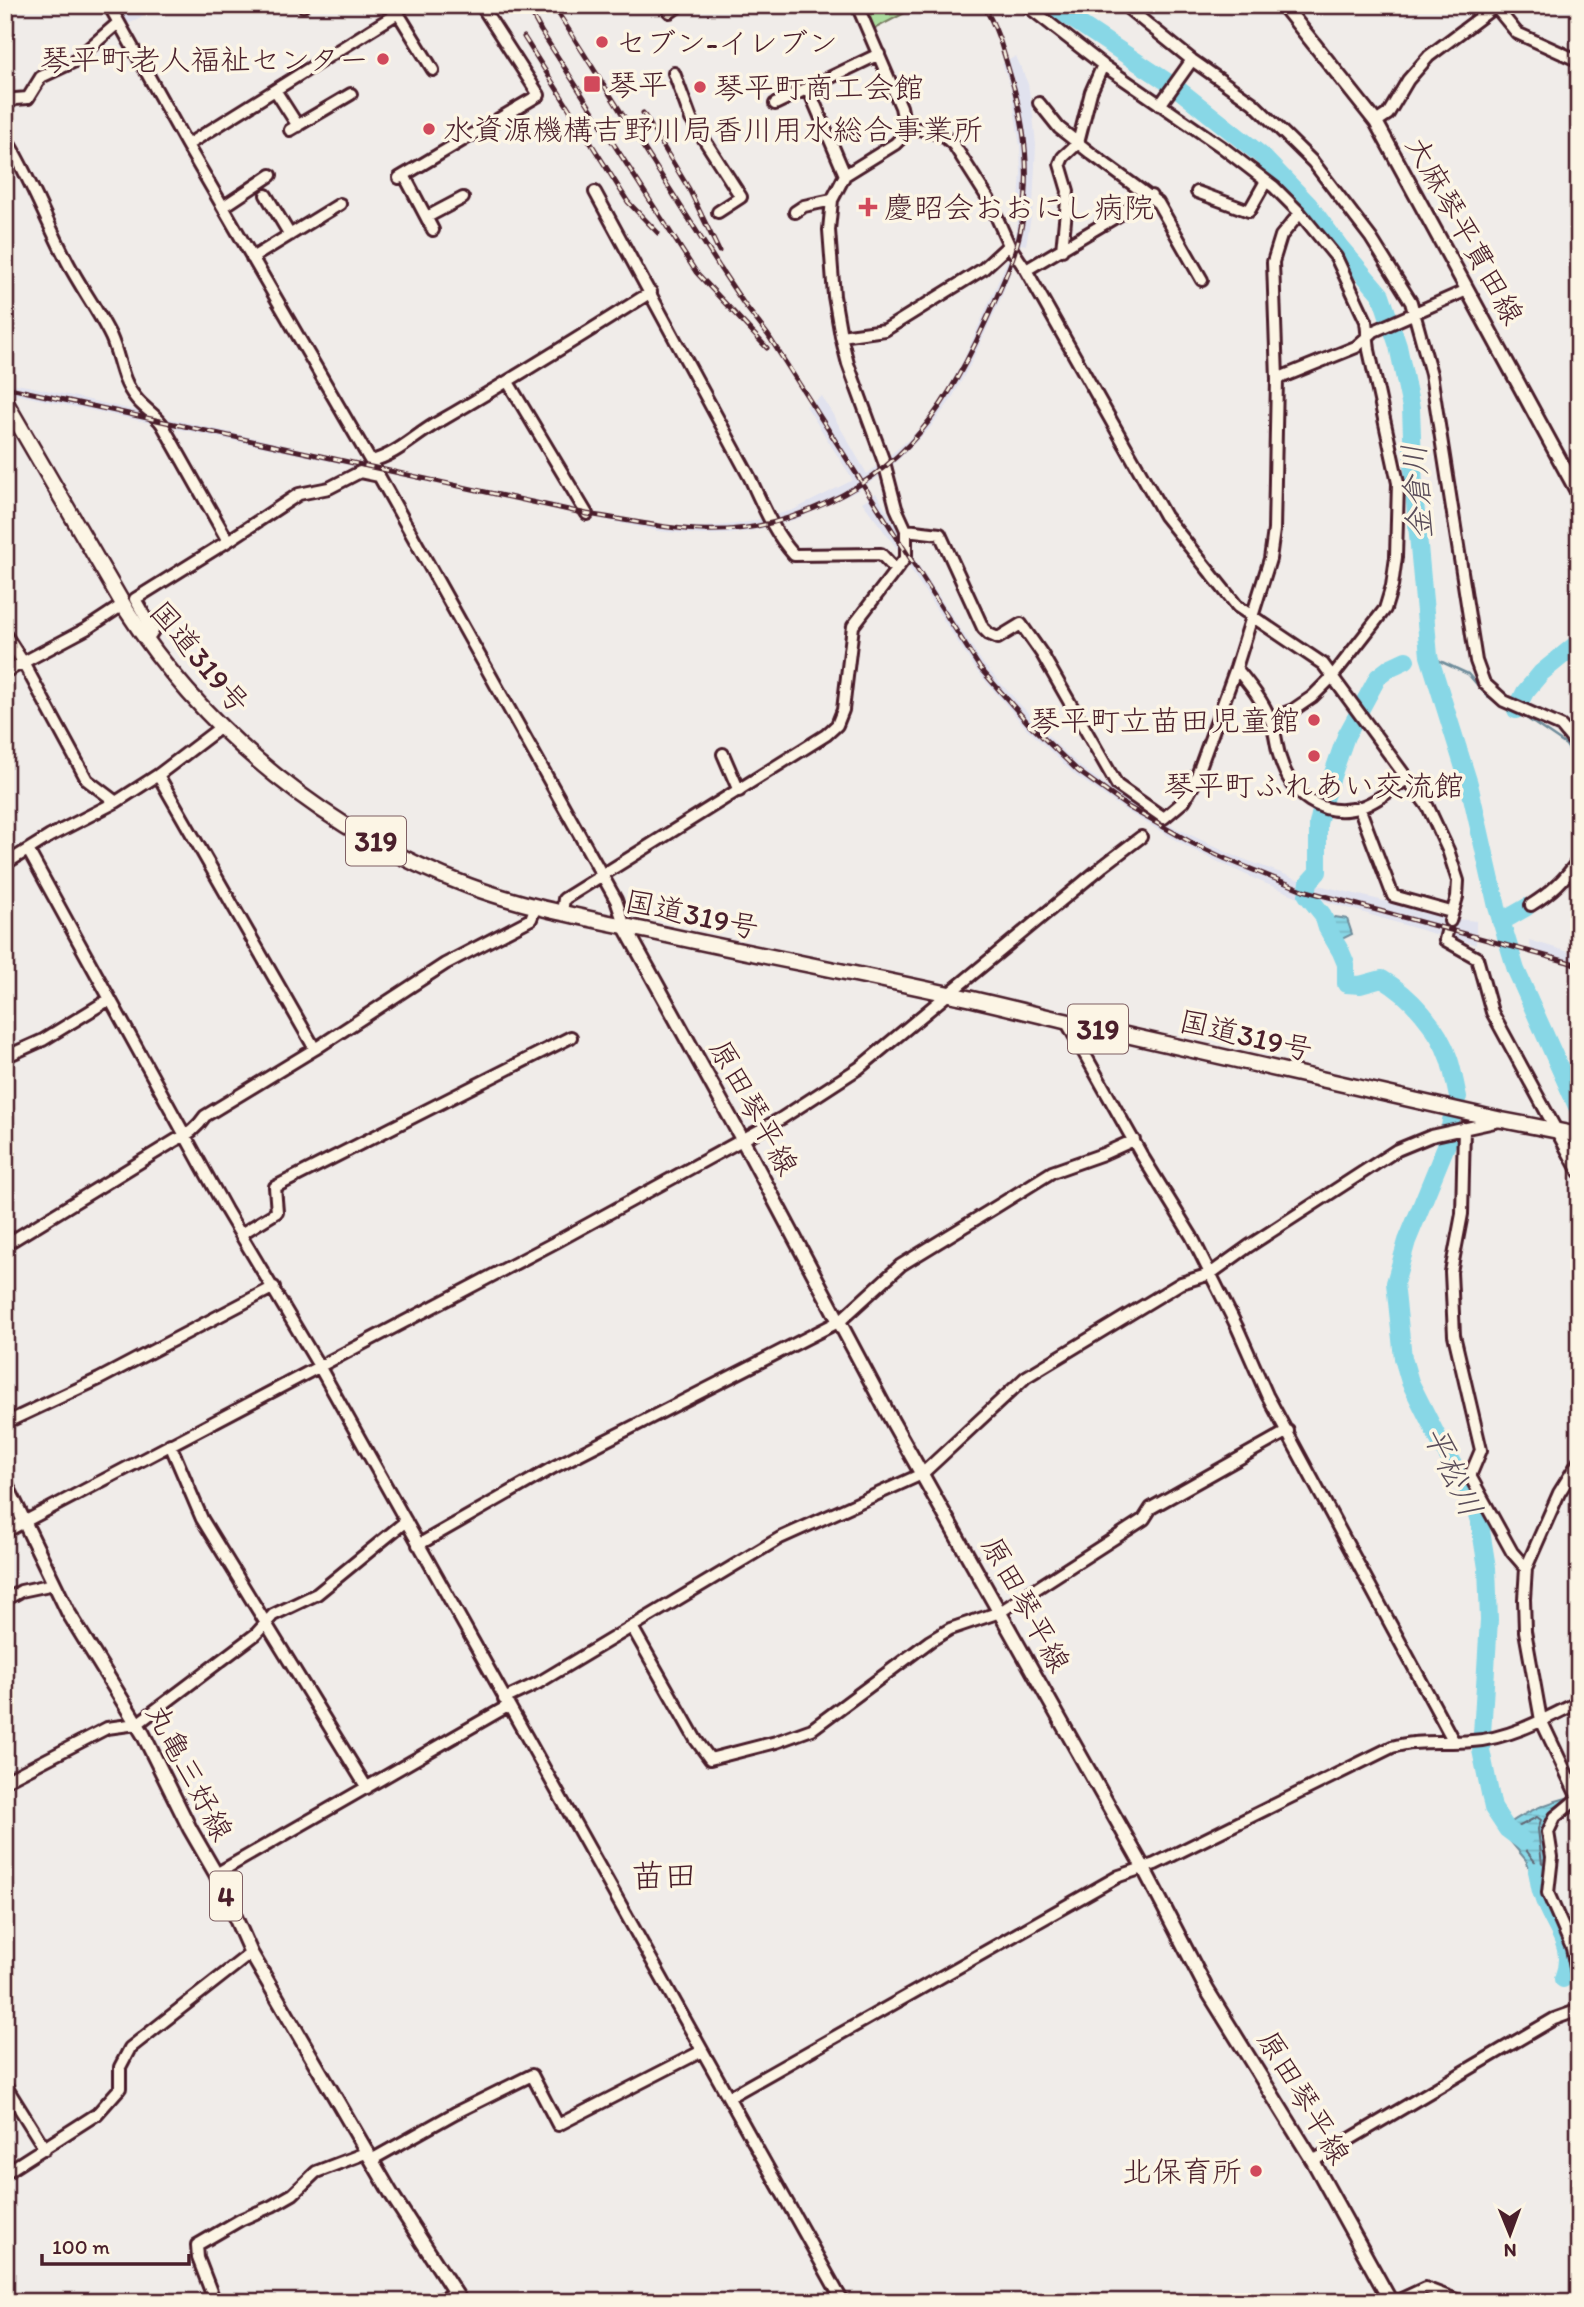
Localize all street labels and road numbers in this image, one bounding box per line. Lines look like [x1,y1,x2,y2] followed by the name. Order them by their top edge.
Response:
[1398,129,1532,331] street label: 大麻琴平貫田線
[142,593,258,721] street label: 国道319号
[346,816,406,866] road number: 319
[622,882,762,946] street label: 国道319号
[1176,1002,1316,1068] street label: 国道319号
[1068,1004,1128,1054] road number: 319
[701,1032,807,1182] street label: 原田琴平線
[973,1529,1079,1679] street label: 原田琴平線
[138,1697,242,1847] street label: 丸亀三好線
[210,1871,242,1920] road number: 4
[1250,2023,1358,2171] street label: 原田琴平線

